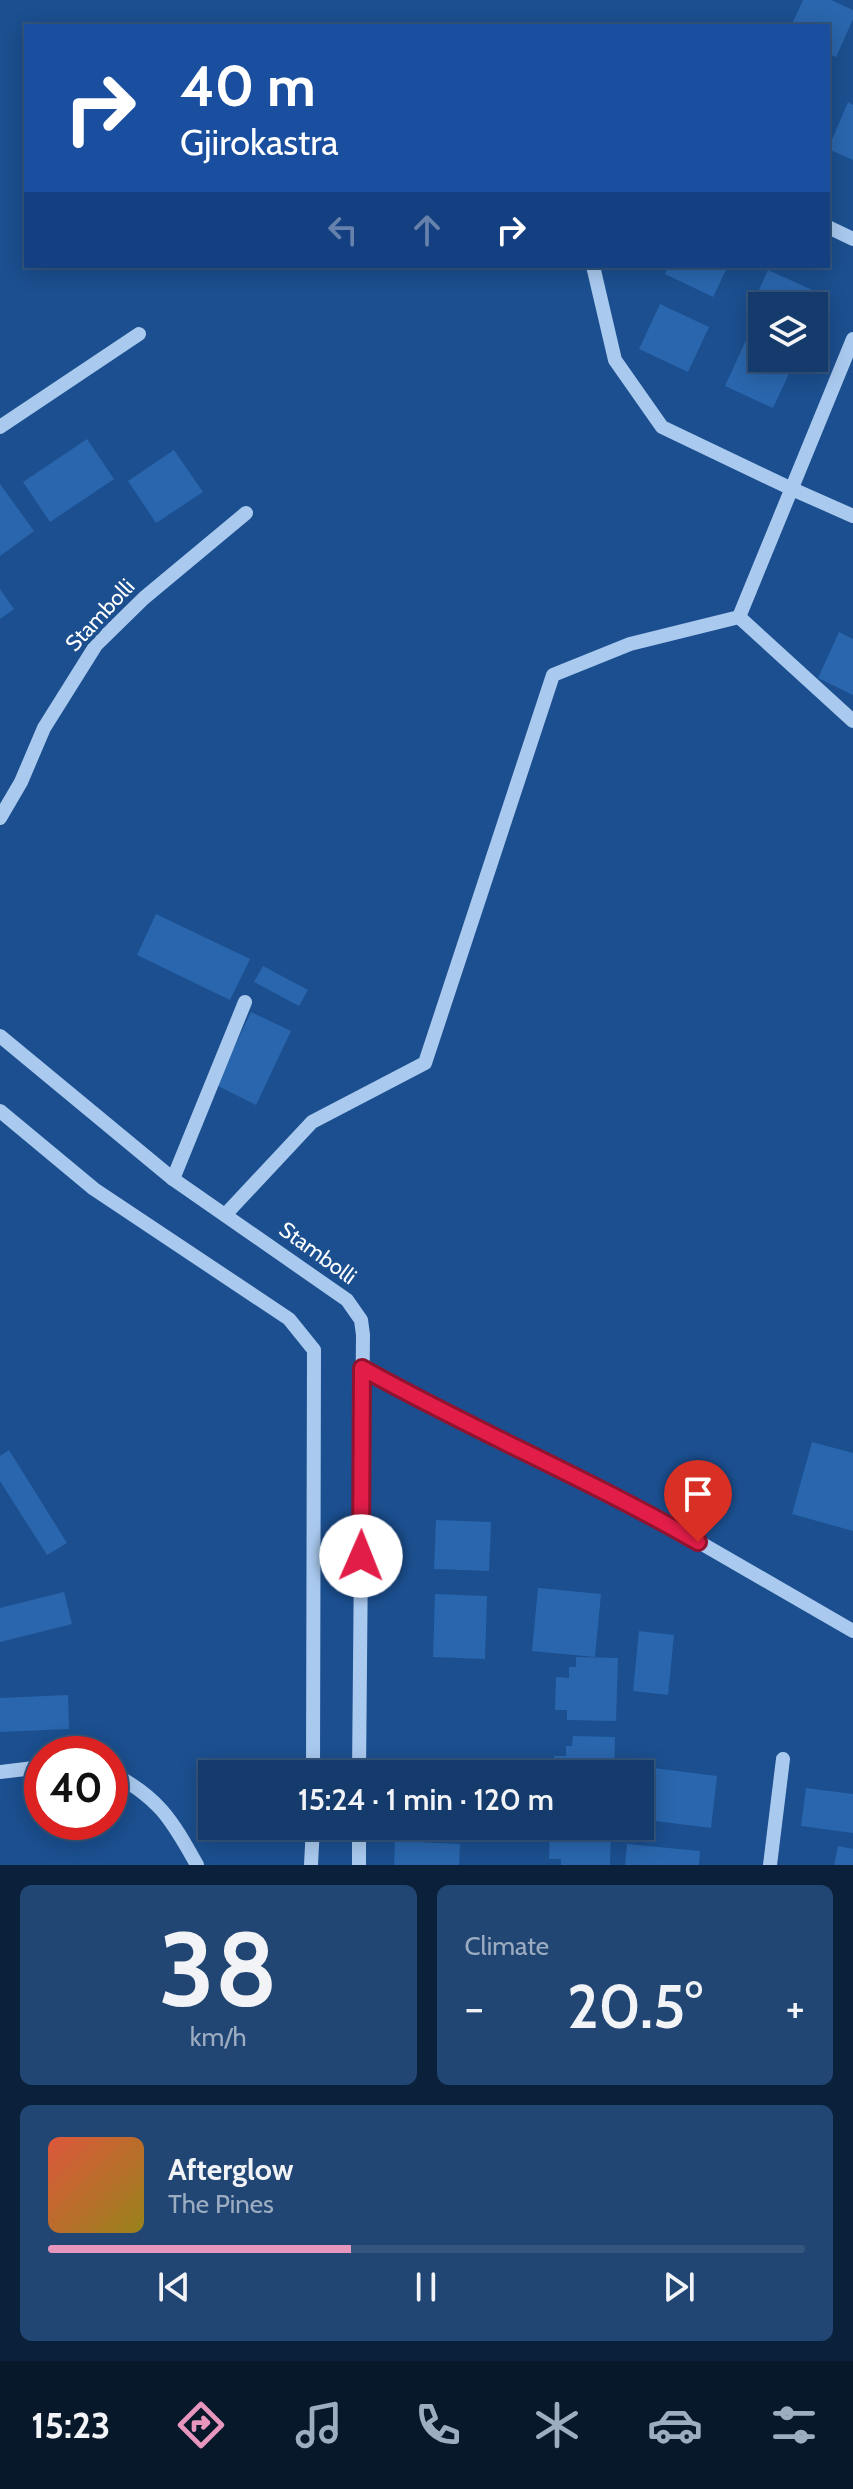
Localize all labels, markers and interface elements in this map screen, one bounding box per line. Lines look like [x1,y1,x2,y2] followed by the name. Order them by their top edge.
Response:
[180,52,316,120] text: 40 m
[48,56,152,160] icon: right
[180,120,339,164] text: Gjirokastra
[321,208,365,252] icon: left
[405,208,449,252] icon: ahead
[489,208,533,252] icon: right
[748,292,828,372] map controls
[748,292,828,372] button: layers
[60,573,140,657] street label: Stambolli
[274,1216,362,1290] street label: Stambolli
[664,1460,732,1542] pin
[676,1472,720,1516] icon: arrive
[319,1514,403,1598] position arrow
[24,1736,128,1840] speed limit sign: 40
[298,1781,554,1818] text: 15:24 · 1 min · 120 m
[159,1906,278,2032] text: 38
[465,1930,549,1962] text: Climate
[567,1970,703,2043] text: 20.5°
[465,1981,484,2034] text: −
[786,1981,805,2034] text: +
[190,2021,247,2053] text: km/h
[168,2151,294,2188] text: Afterglow
[168,2188,274,2220] text: The Pines
[152,2265,196,2309] icon: previous
[404,2265,448,2309] icon: pause
[657,2265,701,2309] icon: next
[173,2397,229,2453] icon: directions
[291,2397,347,2453] icon: music
[410,2397,466,2453] icon: phone
[529,2397,585,2453] icon: climate
[647,2397,703,2453] icon: car
[766,2397,822,2453] icon: filters
[31,2403,110,2447] text: 15:23

